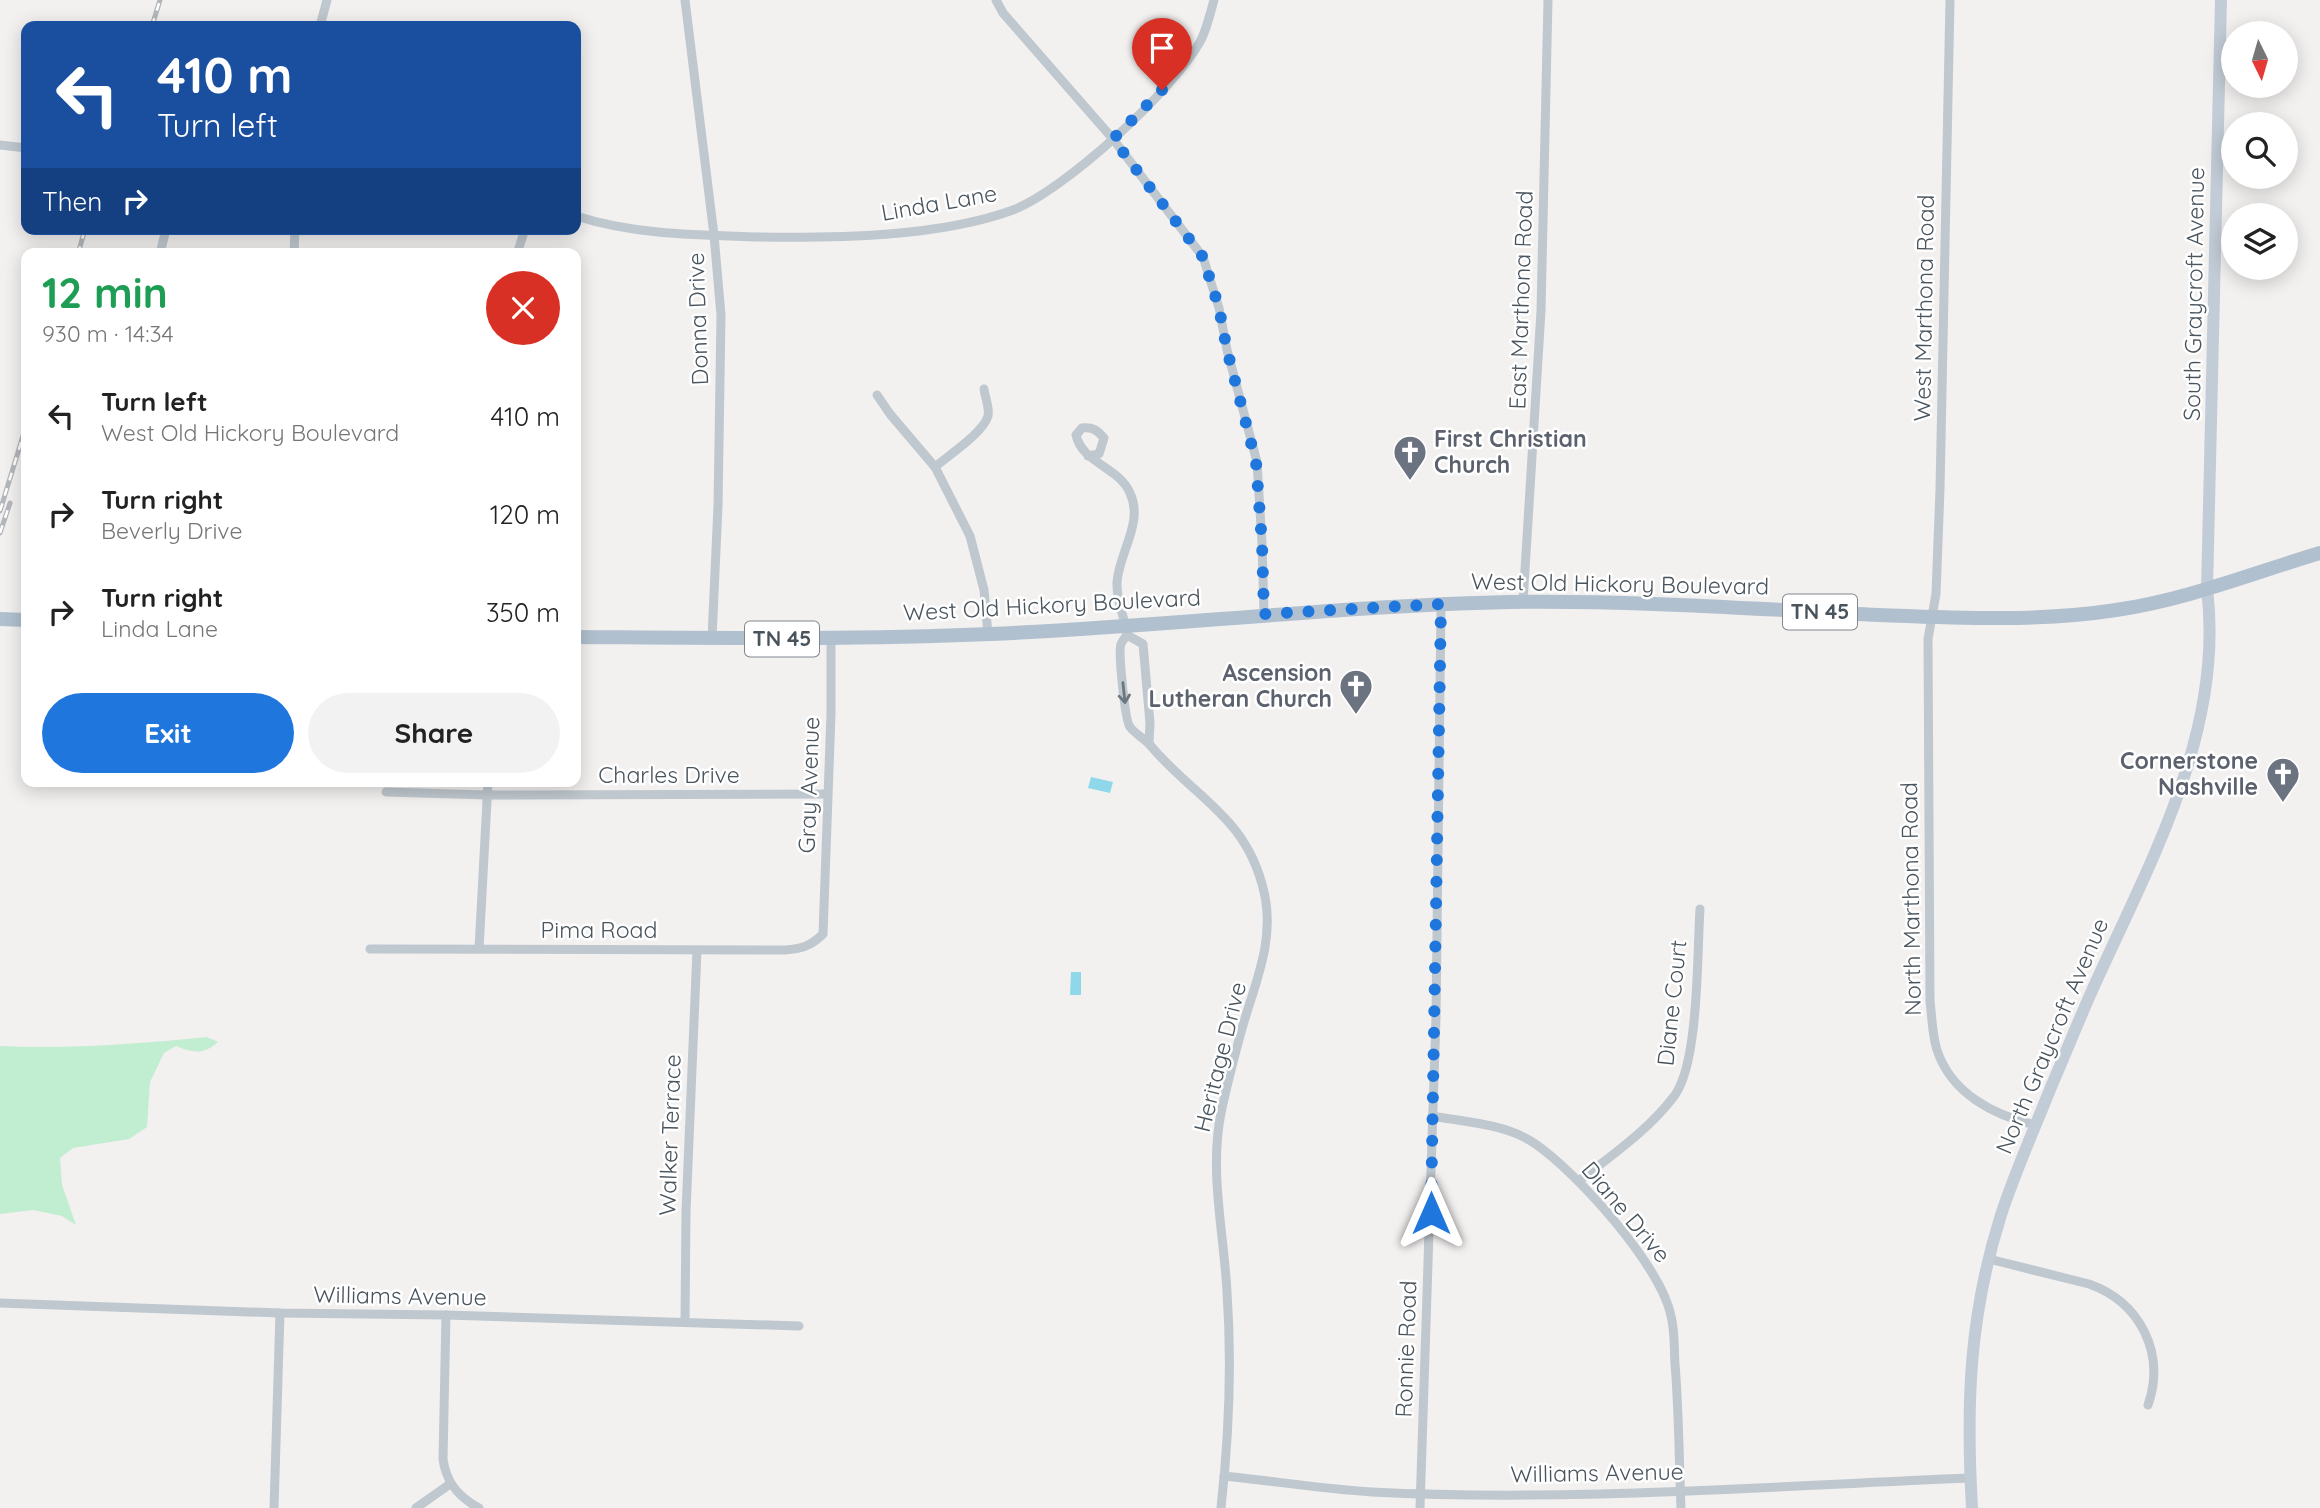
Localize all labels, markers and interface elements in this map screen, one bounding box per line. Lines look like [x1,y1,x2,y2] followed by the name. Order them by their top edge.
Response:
[1132,18,1192,90] pin
[2221,21,2298,98] north arrow
[2221,21,2298,280] map controls
[1143,29,1181,67] icon: arrive
[157,44,292,105] text: 410 m
[42,49,133,140] icon: left
[157,105,278,145] text: Turn left
[2221,112,2298,189] button: search
[2177,167,2210,421] street label: South Graycroft Avenue
[879,178,999,227] street label: Linda Lane
[116,182,154,220] icon: right
[42,185,102,218] text: Then
[1502,190,1539,410] street label: East Marthona Road
[1907,194,1940,422] street label: West Marthona Road
[2221,203,2298,280] button: layers
[681,252,714,386] street label: Donna Drive
[42,266,168,319] text: 12 min
[486,271,560,345] button: close
[42,319,174,348] text: 930 m · 14:34
[101,385,208,418] text: Turn left
[42,397,80,435] icon: left
[491,400,560,433] text: 410 m
[101,418,399,447] text: West Old Hickory Boulevard
[1434,424,1587,479] place label: First Christian Church
[1391,433,1429,482] church icon: First Christian Church
[101,483,223,516] text: Turn right
[42,495,80,533] icon: right
[490,498,560,531] text: 120 m
[101,516,242,545] text: Beverly Drive
[1471,566,1769,601] street label: West Old Hickory Boulevard
[101,581,223,614] text: Turn right
[902,582,1202,627] street label: West Old Hickory Boulevard
[42,593,80,631] icon: right
[1783,594,1857,630] road number: TN 45
[486,596,560,629] text: 350 m
[101,614,218,643] text: Linda Lane
[745,622,819,656] road number: TN 45
[1149,658,1332,713] place label: Ascension Lutheran Church
[1337,667,1375,716] church icon: Ascension Lutheran Church
[1118,681,1131,704] one-way arrow
[42,693,294,773] button: Exit
[308,693,560,773] button: Share
[792,716,825,854] street label: Gray Avenue
[2120,746,2258,801] place label: Cornerstone Nashville
[2264,755,2302,804] church icon: Cornerstone Nashville
[598,760,740,789] street label: Charles Drive
[1894,782,1927,1016] street label: North Marthona Road
[1989,914,2114,1158] street label: North Graycroft Avenue
[541,915,657,944] street label: Pima Road
[1650,938,1693,1067] street label: Diane Court
[1187,979,1252,1135] street label: Heritage Drive
[652,1054,687,1216] street label: Walker Terrace
[1576,1155,1677,1268] street label: Diane Drive
[1394,1176,1468,1250] position arrow
[313,1279,487,1312] street label: Williams Avenue
[1389,1280,1422,1418] street label: Ronnie Road
[1510,1456,1684,1489] street label: Williams Avenue

